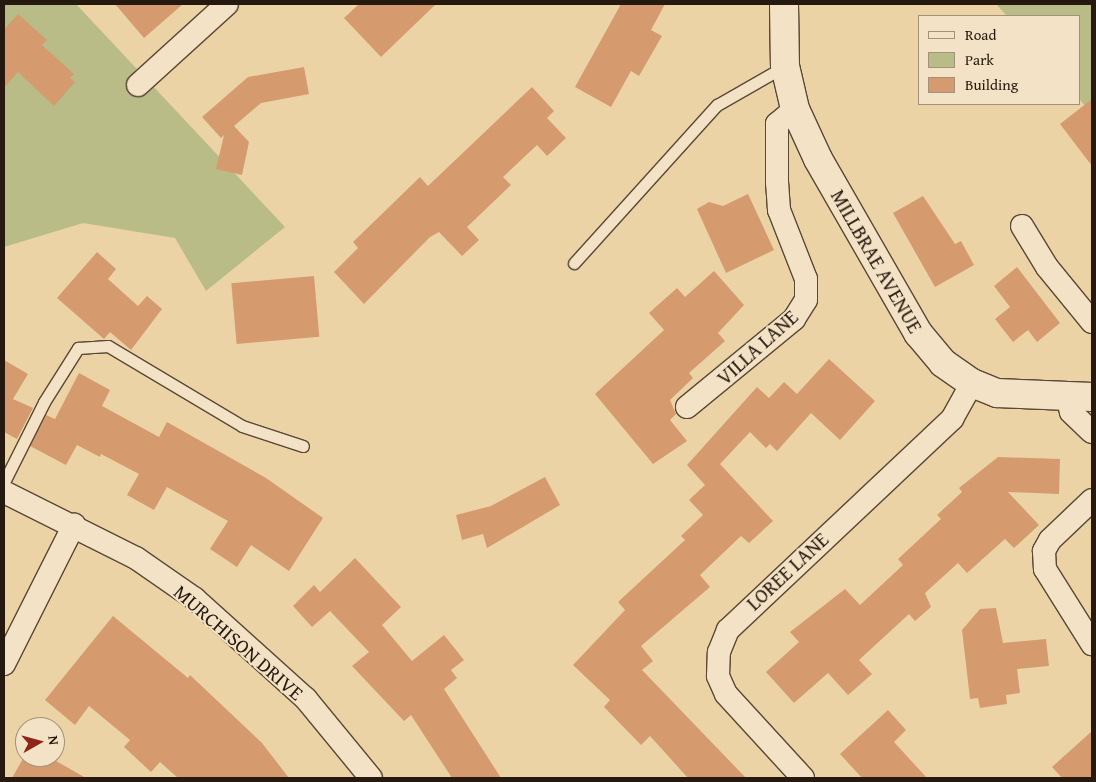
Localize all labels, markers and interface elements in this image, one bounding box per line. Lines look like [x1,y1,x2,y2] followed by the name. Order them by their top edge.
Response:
[918,15,1081,105] legend
[965,24,996,45] text: Road
[965,49,994,70] text: Park
[965,74,1018,95] text: Building
[826,185,928,337] street label: MILLBRAE AVENUE
[712,305,802,389] street label: VILLA LANE
[741,527,833,615] street label: LOREE LANE
[169,579,309,705] street label: MURCHISON DRIVE
[15,717,65,767] north arrow
[43,734,64,746] text: N

